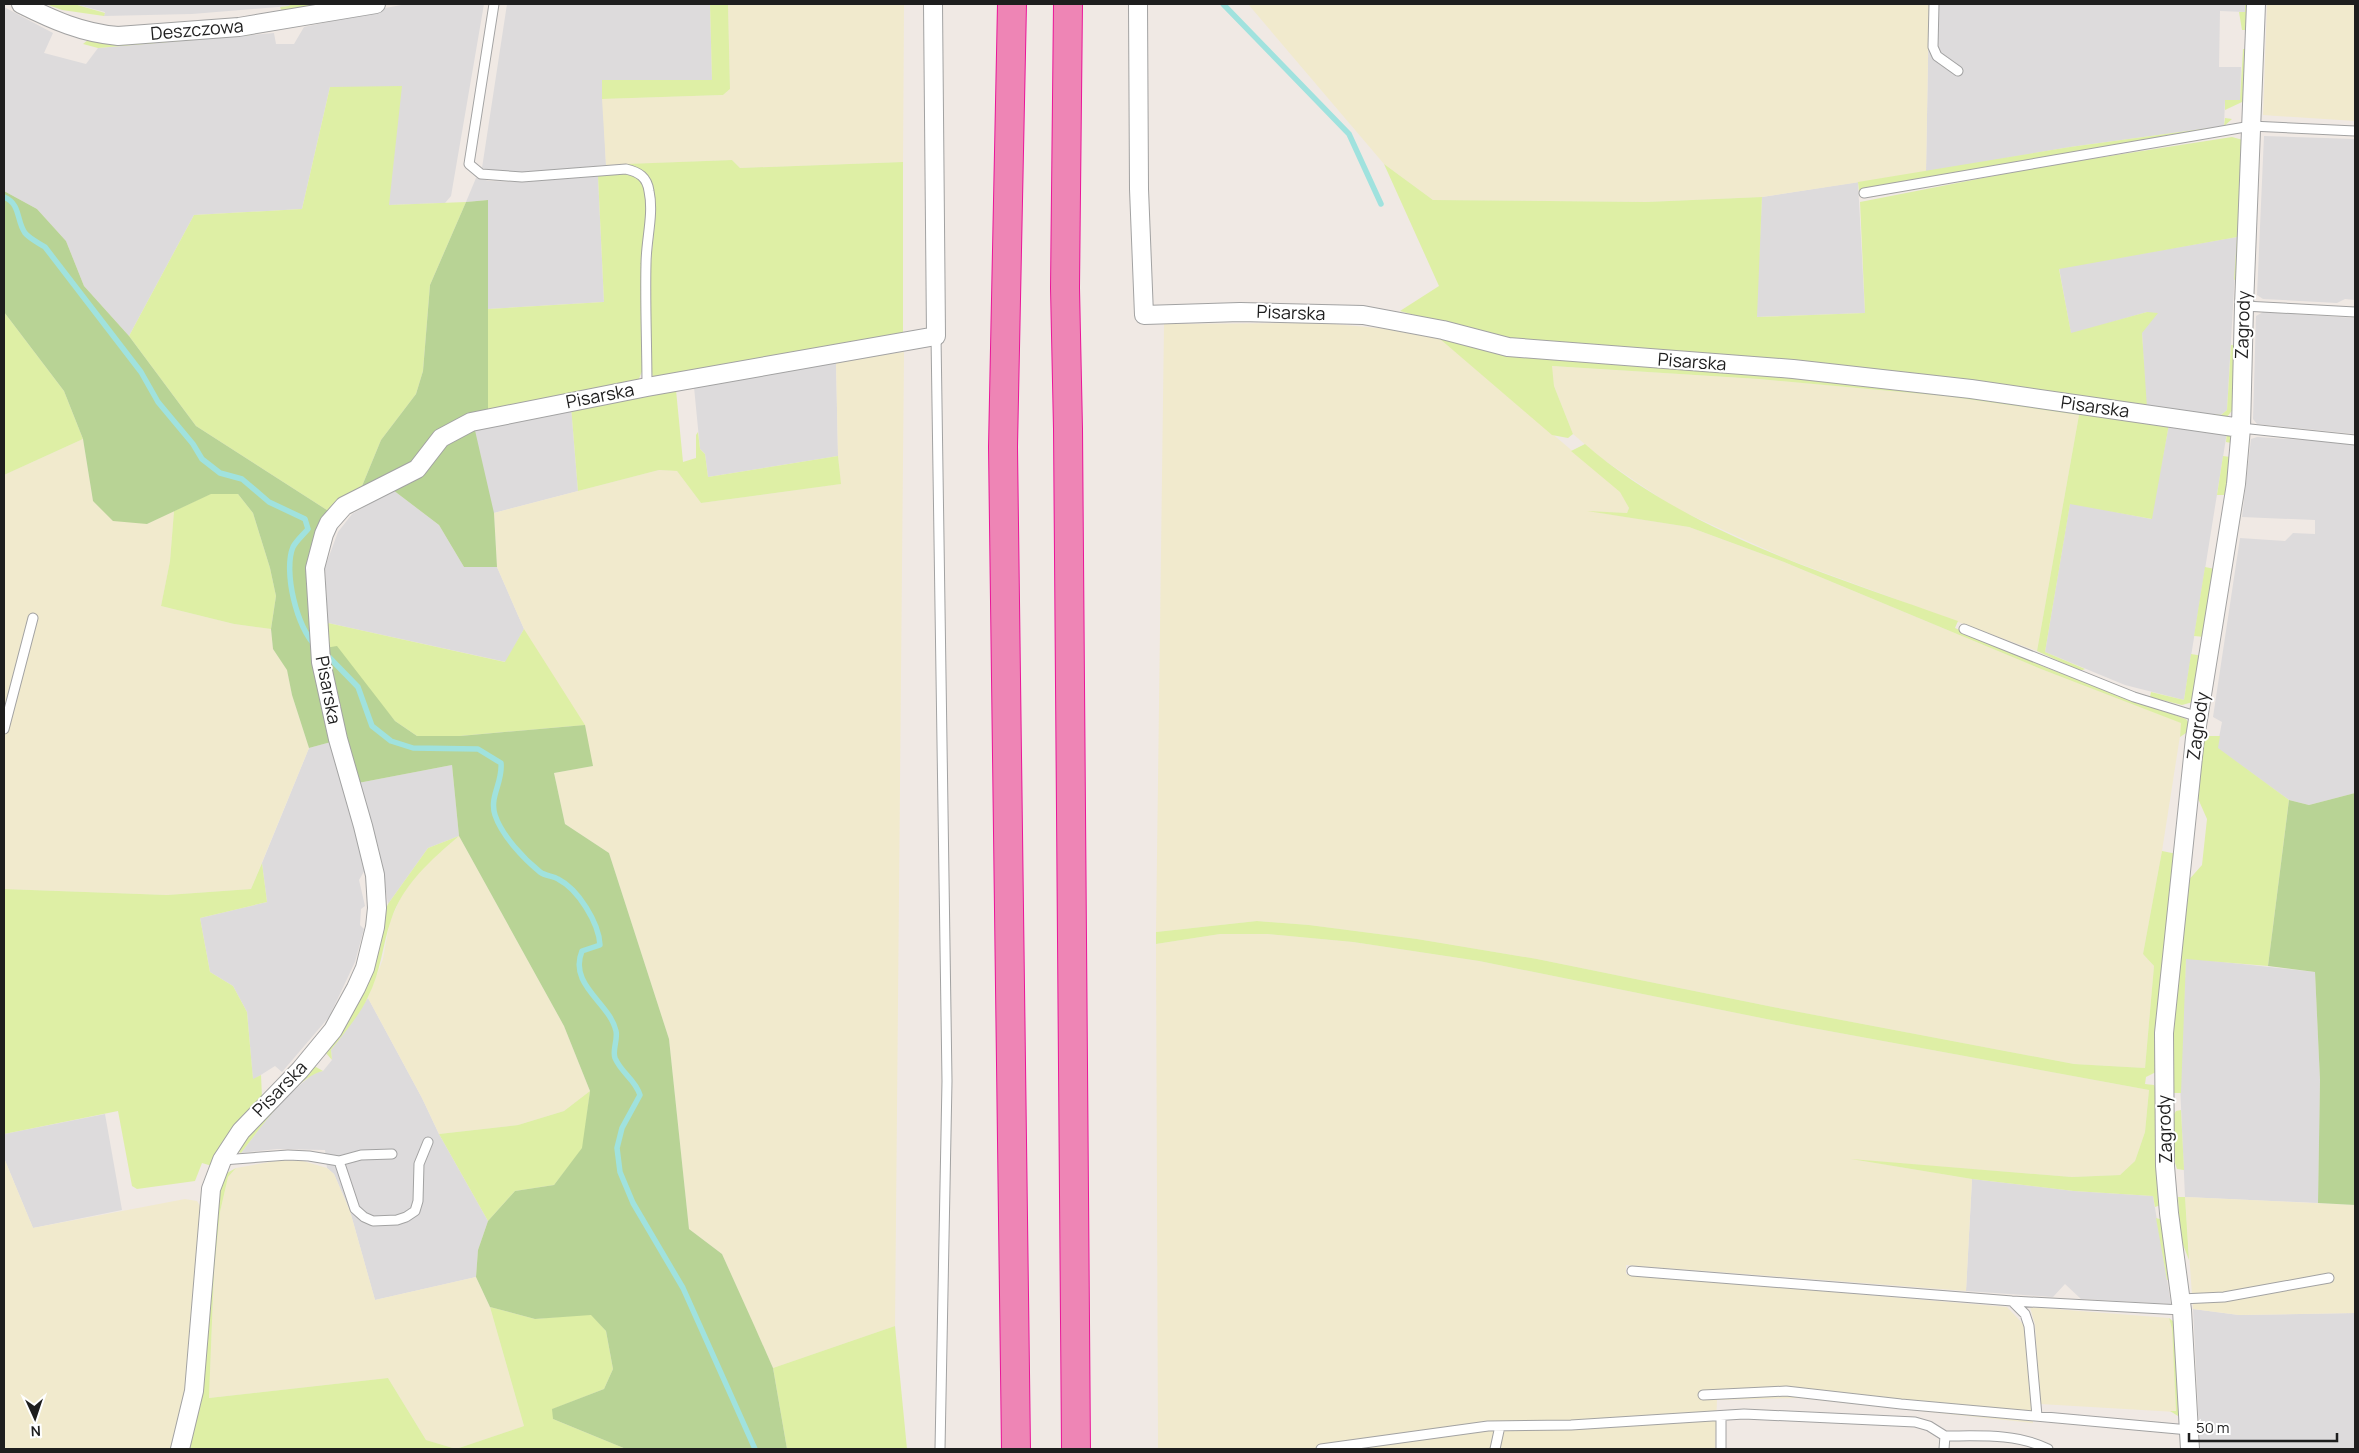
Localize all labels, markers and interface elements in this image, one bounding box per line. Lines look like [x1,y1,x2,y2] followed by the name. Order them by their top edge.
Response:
[149,13,244,45] street label: Deszczowa
[2229,290,2255,360] street label: Zagrody
[1256,299,1326,325] street label: Pisarska
[1657,347,1727,375] street label: Pisarska
[564,377,636,413] street label: Pisarska
[2059,389,2131,423] street label: Pisarska
[311,654,347,726] street label: Pisarska
[2180,690,2214,762] street label: Zagrody
[247,1055,312,1121] street label: Pisarska
[2151,1094,2177,1164] street label: Zagrody
[10,1393,60,1443] north arrow
[2189,1410,2336,1442] scale bar
[2196,1417,2230,1438] text: 50 m
[30,1422,41,1441] text: N

